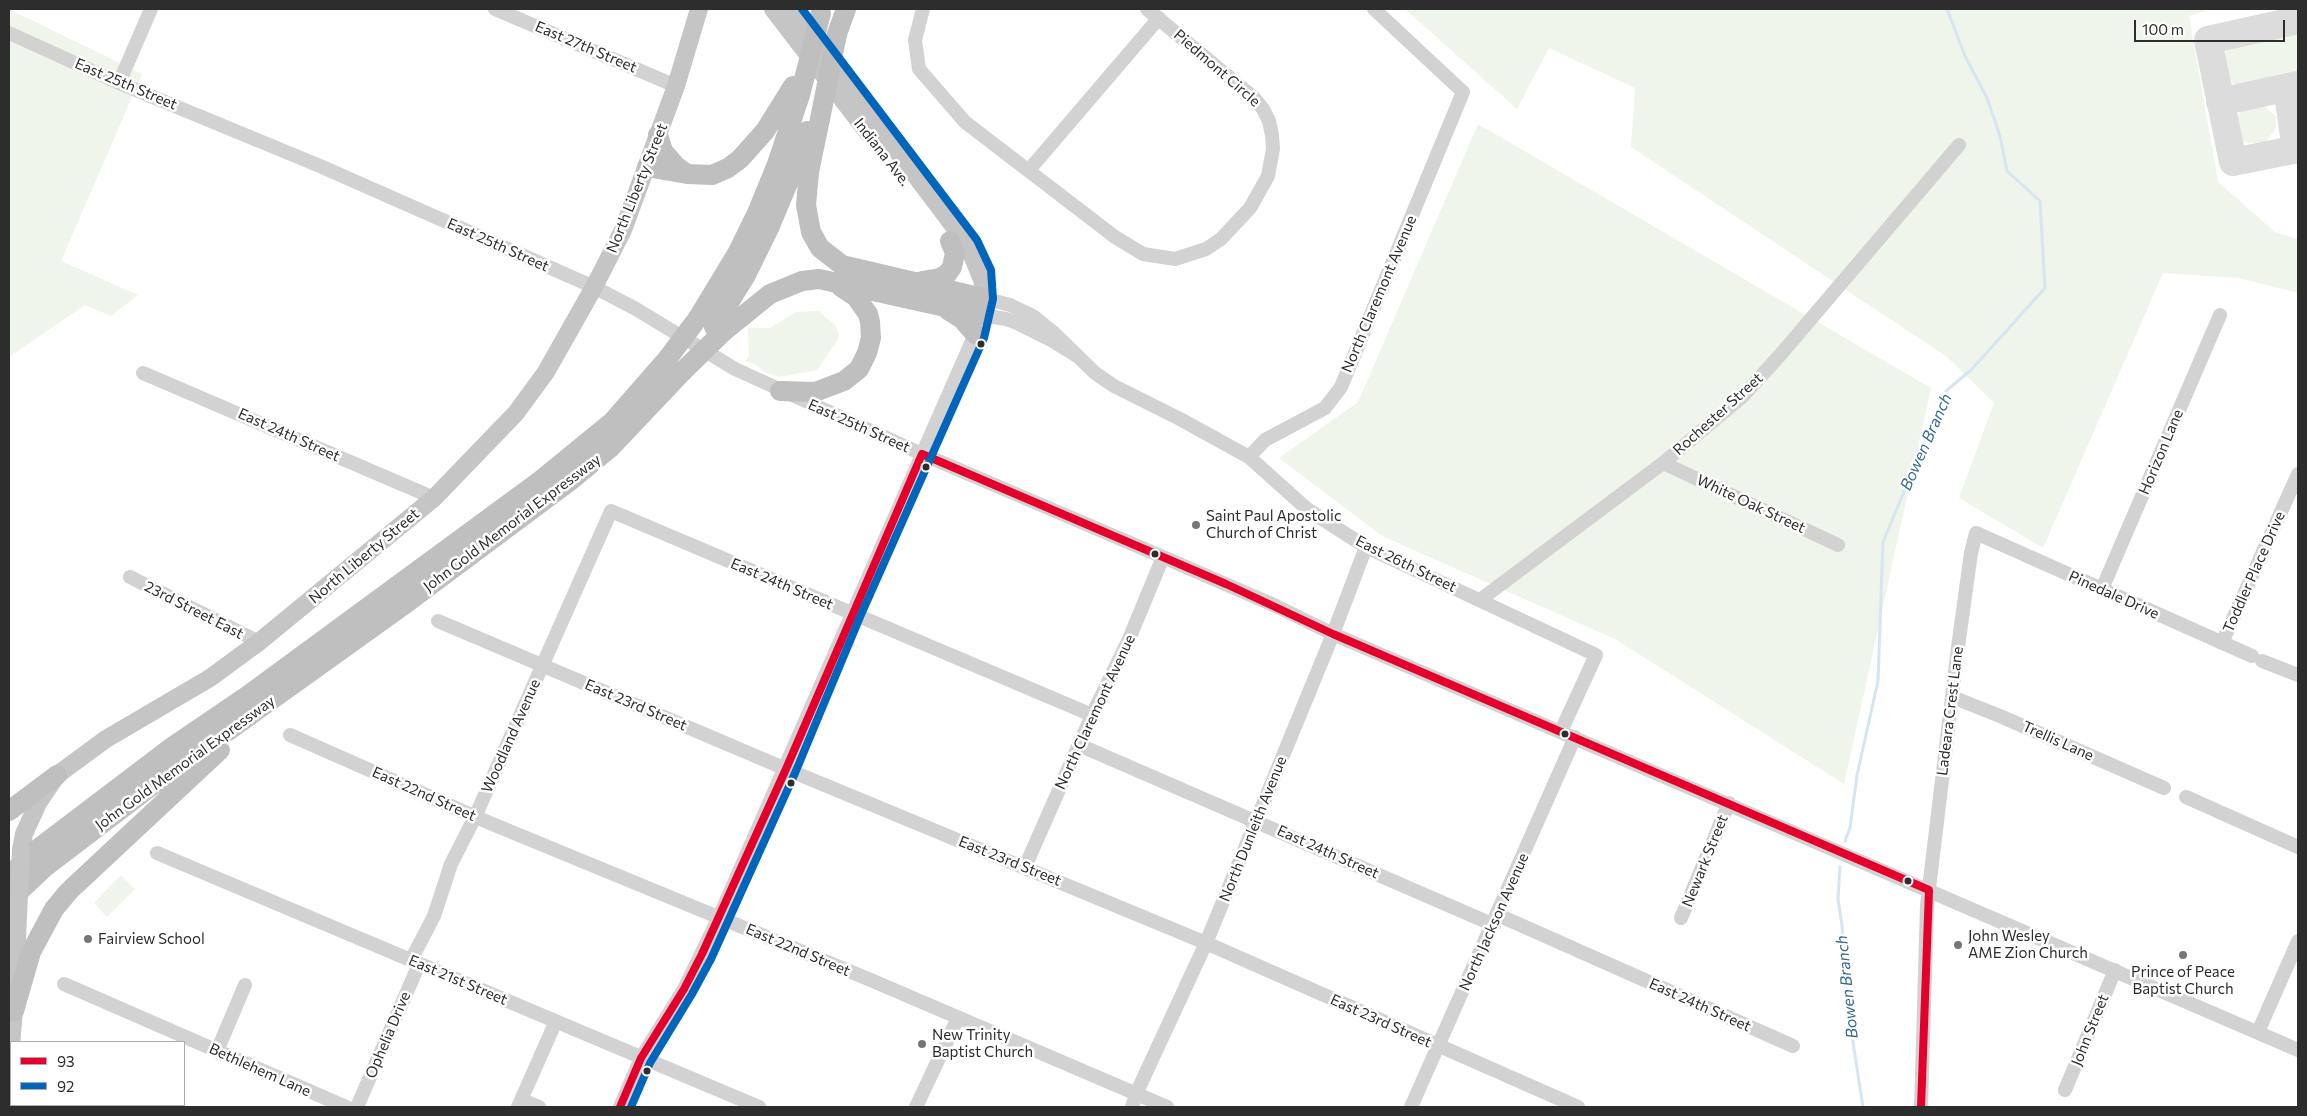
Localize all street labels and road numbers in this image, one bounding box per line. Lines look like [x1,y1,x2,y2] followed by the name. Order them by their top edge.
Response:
[532,17,640,77] street label: East 27th Street
[1170,26,1264,110] street label: Piedmont Circle
[72,54,180,114] street label: East 25th Street
[850,115,914,189] street label: Indiana Ave.
[603,121,671,255] street label: North Liberty Street
[1338,213,1420,375] street label: North Claremont Avenue
[444,215,552,275] street label: East 25th Street
[1669,369,1767,459] street label: Rochester Street
[805,396,913,456] street label: East 25th Street
[235,404,343,466] street label: East 24th Street
[2135,407,2187,497] street label: Horizon Lane
[420,450,604,596] street label: John Gold Memorial Expressway
[1694,471,1808,537] street label: White Oak Street
[305,505,423,607] street label: North Liberty Street
[2219,509,2289,635] street label: Toddler Place Drive
[1353,532,1459,596] street label: East 26th Street
[728,554,836,614] street label: East 24th Street
[2066,567,2162,623] street label: Pinedale Drive
[141,577,247,643] street label: 23rd Street East
[1051,632,1139,792] street label: North Claremont Avenue
[1933,645,1967,777] street label: Ladeara Crest Lane
[582,675,690,735] street label: East 23rd Street
[478,676,544,796] street label: Woodland Avenue
[92,692,278,834] street label: John Gold Memorial Expressway
[2020,717,2096,765] street label: Trellis Lane
[1216,754,1290,904] street label: North Dunleith Avenue
[369,763,479,825] street label: East 22nd Street
[1678,812,1732,910] street label: Newark Street
[1274,821,1382,883] street label: East 24th Street
[956,832,1064,890] street label: East 23rd Street
[1455,850,1533,994] street label: North Jackson Avenue
[743,920,853,980] street label: East 22nd Street
[406,951,510,1009] street label: East 21st Street
[1646,974,1754,1036] street label: East 24th Street
[362,989,414,1081] street label: Ophelia Drive
[1328,991,1434,1051] street label: East 23rd Street
[2067,991,2113,1069] street label: John Street
[206,1040,314,1100] street label: Bethlehem Lane

